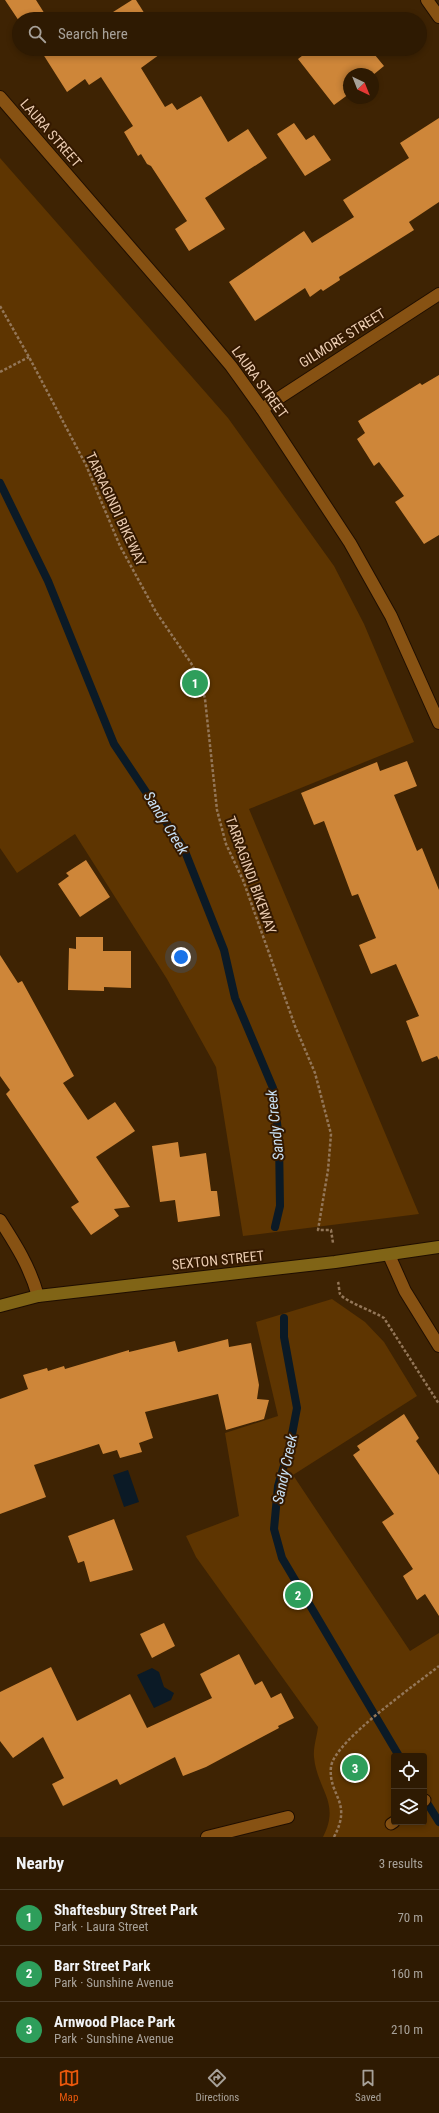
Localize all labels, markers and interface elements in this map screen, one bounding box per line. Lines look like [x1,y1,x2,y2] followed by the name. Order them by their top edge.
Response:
[12,12,427,56] search box
[26,23,48,45] icon: search
[58,25,128,43] text: Search here
[343,68,379,104] north arrow
[17,96,85,170] street label: LAURA STREET
[296,305,388,371] street label: GILMORE STREET
[229,343,291,421] street label: LAURA STREET
[83,450,150,569] street label: TARRAGINDI BIKEWAY
[182,668,208,698] pin: 1
[140,788,193,858] water label: Sandy Creek
[222,814,280,936] street label: TARRAGINDI BIKEWAY
[171,947,191,967] your location
[262,1088,288,1161] water label: Sandy Creek
[171,1247,265,1273] street label: SEXTON STREET
[269,1432,301,1506] water label: Sandy Creek
[285,1580,311,1610] pin: 2
[342,1753,368,1783] pin: 3
[391,1753,427,1825] map controls
[391,1753,427,1789] button: locate
[391,1789,427,1825] button: layers
[16,1853,64,1873] text: Nearby
[379,1856,423,1871] text: 3 results
[54,1901,198,1919] text: Shaftesbury Street Park
[26,1910,32,1925] text: 1
[397,1910,423,1925] text: 70 m
[54,1919,148,1934] text: Park · Laura Street
[54,1957,150,1975] text: Barr Street Park
[26,1966,32,1981] text: 2
[391,1966,423,1981] text: 160 m
[54,1975,174,1990] text: Park · Sunshine Avenue
[54,2013,175,2031] text: Arnwood Place Park
[26,2022,32,2037] text: 3
[391,2022,423,2037] text: 210 m
[54,2031,174,2046] text: Park · Sunshine Avenue
[58,2067,80,2104] tab: Map
[195,2067,239,2104] tab: Directions
[355,2067,381,2104] tab: Saved

